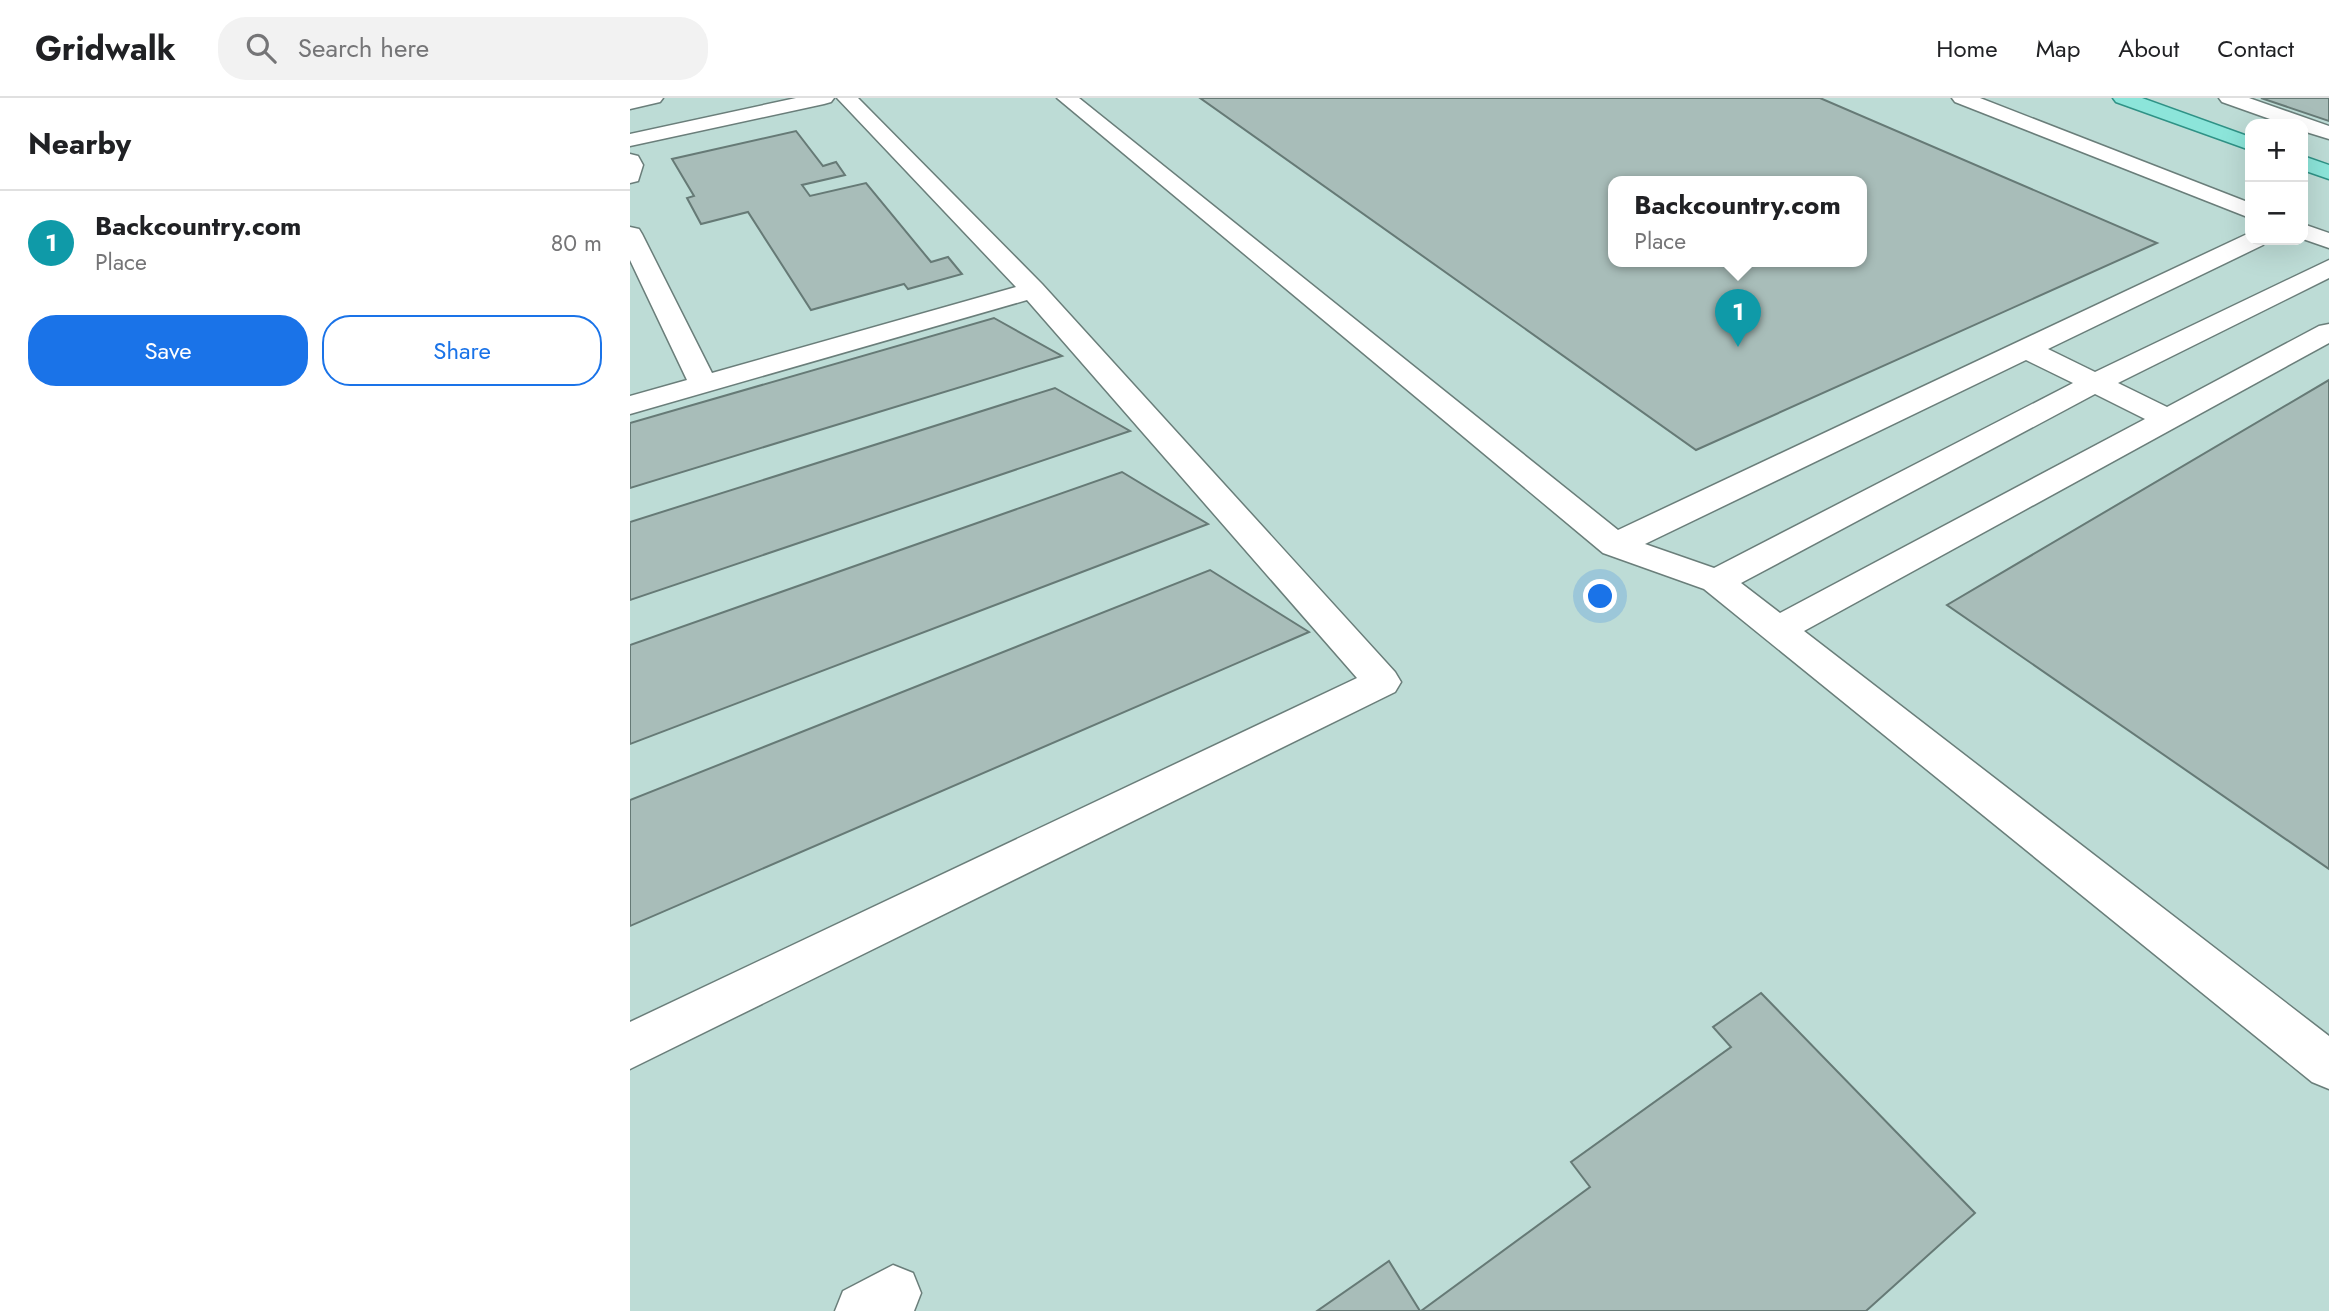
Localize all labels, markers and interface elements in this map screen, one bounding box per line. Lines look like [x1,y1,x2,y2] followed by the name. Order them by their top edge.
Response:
[218,17,708,80] search box
[35,25,176,72] text: Gridwalk
[242,29,280,67] icon: search
[298,29,429,67] text: Search here
[1936,31,1998,66] text: Home
[2036,31,2080,66] text: Map
[2118,31,2179,66] text: About
[2217,31,2294,66] text: Contact
[2245,119,2308,245] map controls
[2245,119,2308,182] button: +
[28,122,131,165] text: Nearby
[1608,176,1867,267] popup
[2245,182,2308,245] button: −
[1634,186,1841,224] text: Backcountry.com
[95,207,301,245] text: Backcountry.com
[1634,224,1686,258] text: Place
[45,226,57,260] text: 1
[551,226,602,260] text: 80 m
[95,245,147,279] text: Place
[1715,289,1761,347] pin: 1
[28,315,308,386] button: Save
[322,315,602,386] button: Share
[1583,579,1617,613] your location

